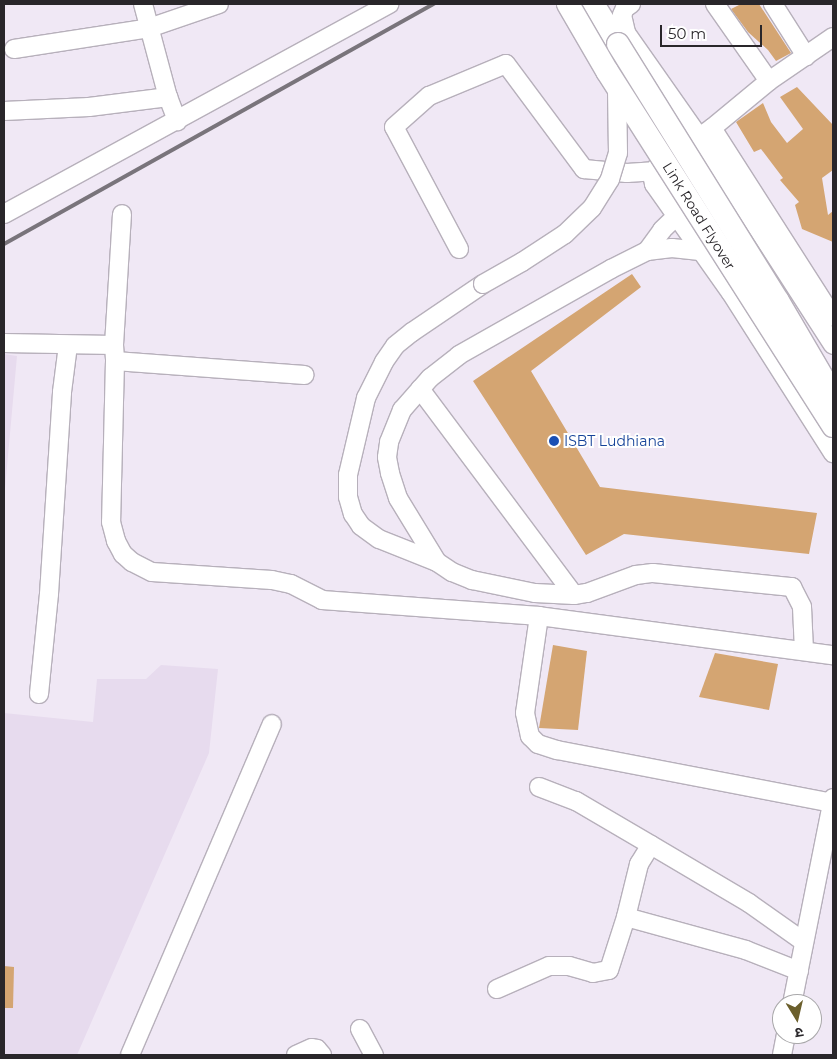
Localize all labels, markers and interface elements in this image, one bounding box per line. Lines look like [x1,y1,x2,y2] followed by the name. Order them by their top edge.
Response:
[662,15,764,47] scale bar
[668,24,706,43] text: 50 m
[659,159,739,273] street label: Link Road Flyover
[564,433,665,449] place label: ISBT Ludhiana
[548,435,560,447] marker: ISBT Ludhiana
[772,994,822,1044] north arrow
[794,1023,805,1042] text: उ

